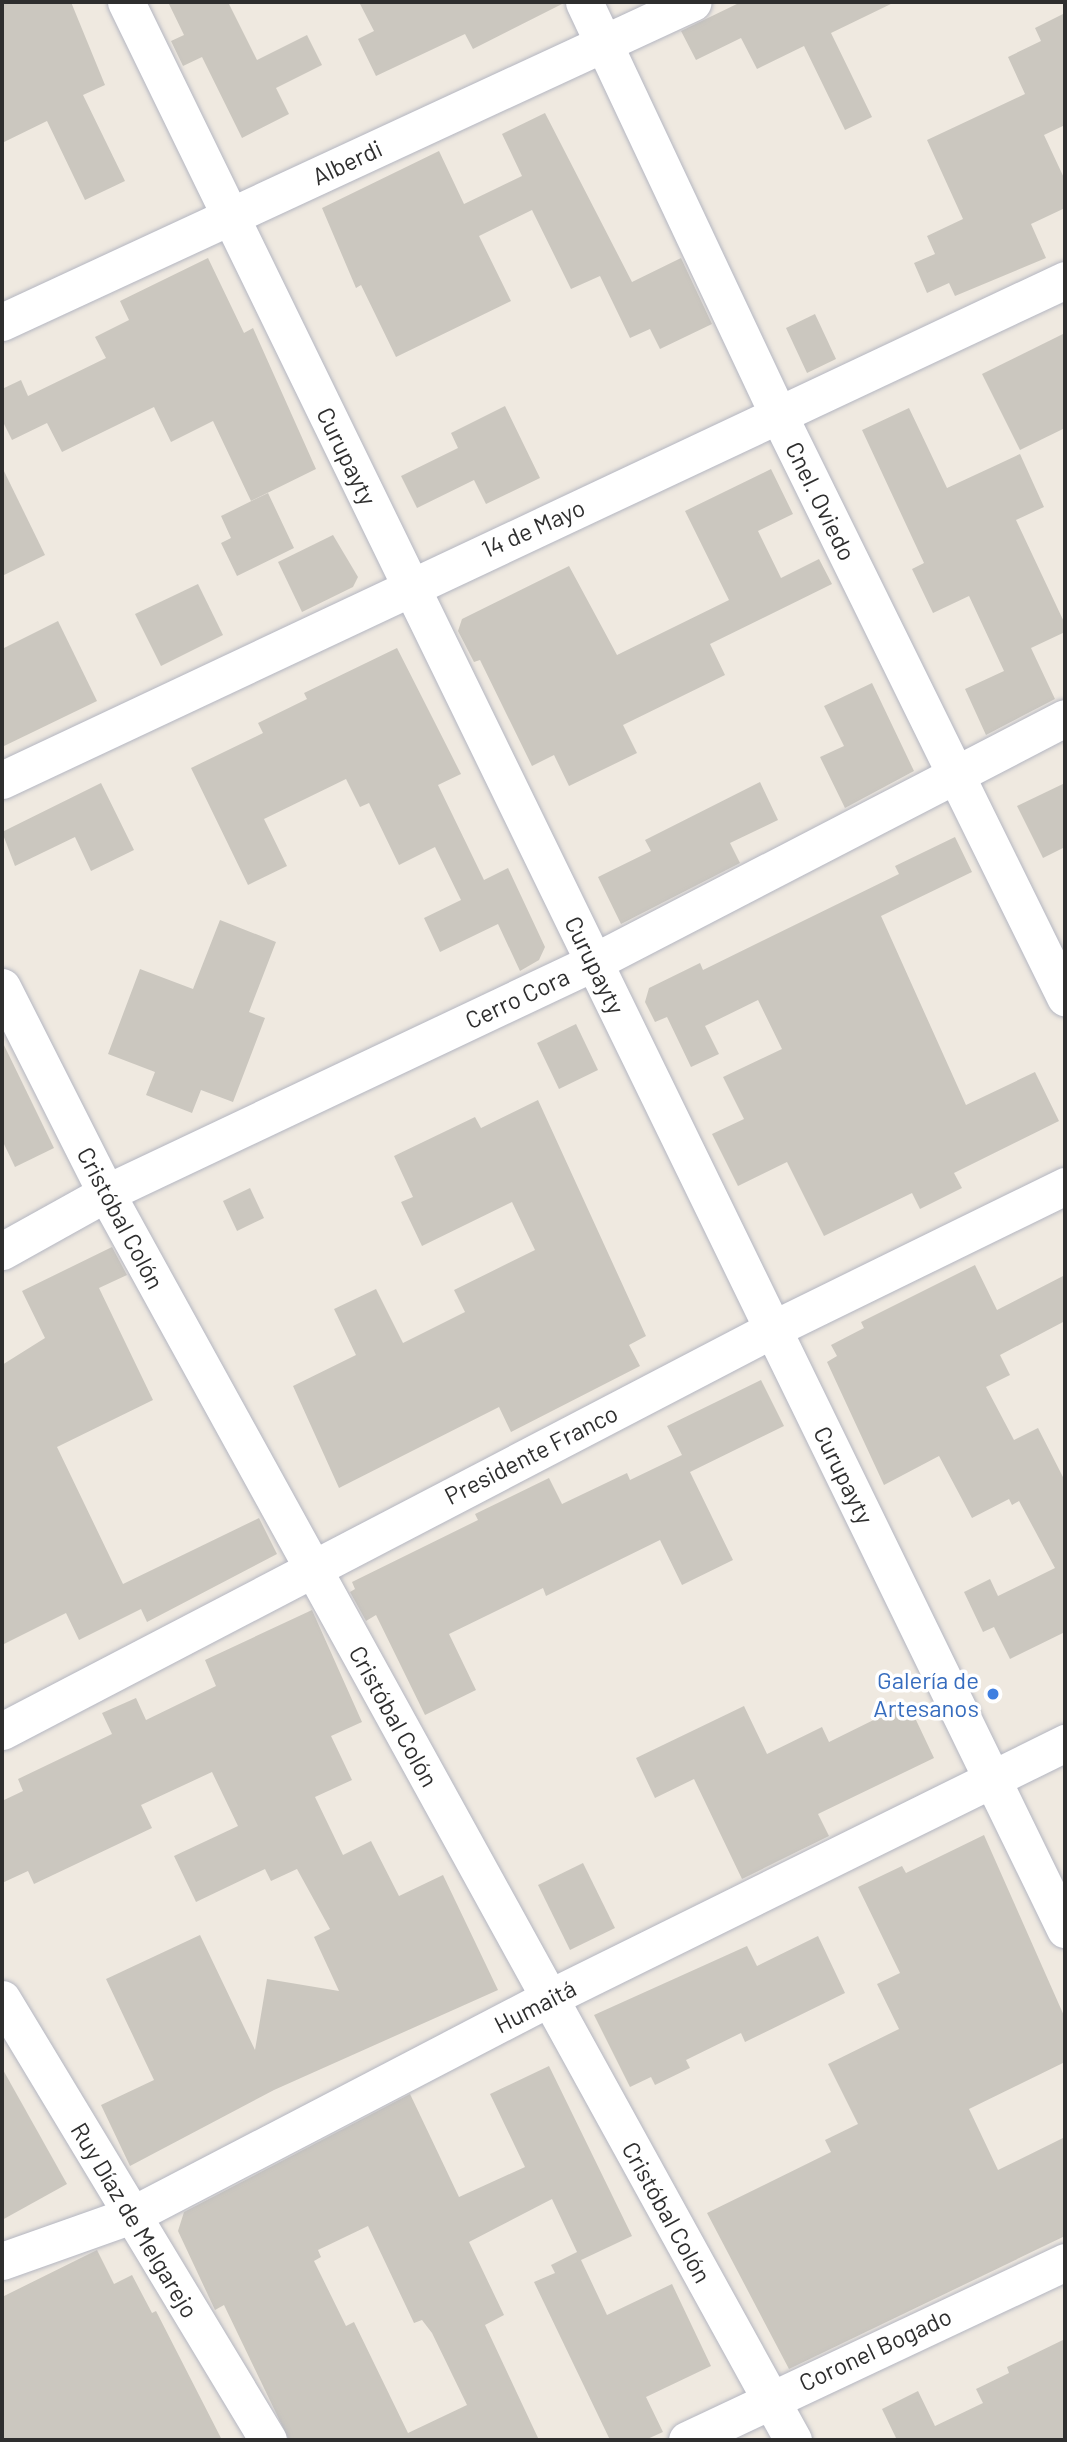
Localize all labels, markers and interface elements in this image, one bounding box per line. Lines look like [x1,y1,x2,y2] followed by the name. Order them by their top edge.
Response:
[308,133,386,191] street label: Alberdi
[311,402,383,510] street label: Curupayty
[780,437,862,565] street label: Cnel. Oviedo
[477,492,589,564] street label: 14 de Mayo
[559,911,631,1019] street label: Curupayty
[461,961,573,1035] street label: Cerro Cora
[71,1142,171,1294] street label: Cristóbal Colón
[440,1398,622,1510] street label: Presidente Franco
[808,1421,880,1529] street label: Curupayty
[343,1640,445,1792] street label: Cristóbal Colón
[873,1666,979,1722] place label: Galería de Artesanos
[985,1686,1001,1702] marker: Galería de Artesanos
[489,1973,581,2039] street label: Humaitá
[65,2117,205,2323] street label: Ruy Díaz de Melgarejo
[616,2136,718,2288] street label: Cristóbal Colón
[794,2301,956,2397] street label: Coronel Bogado

